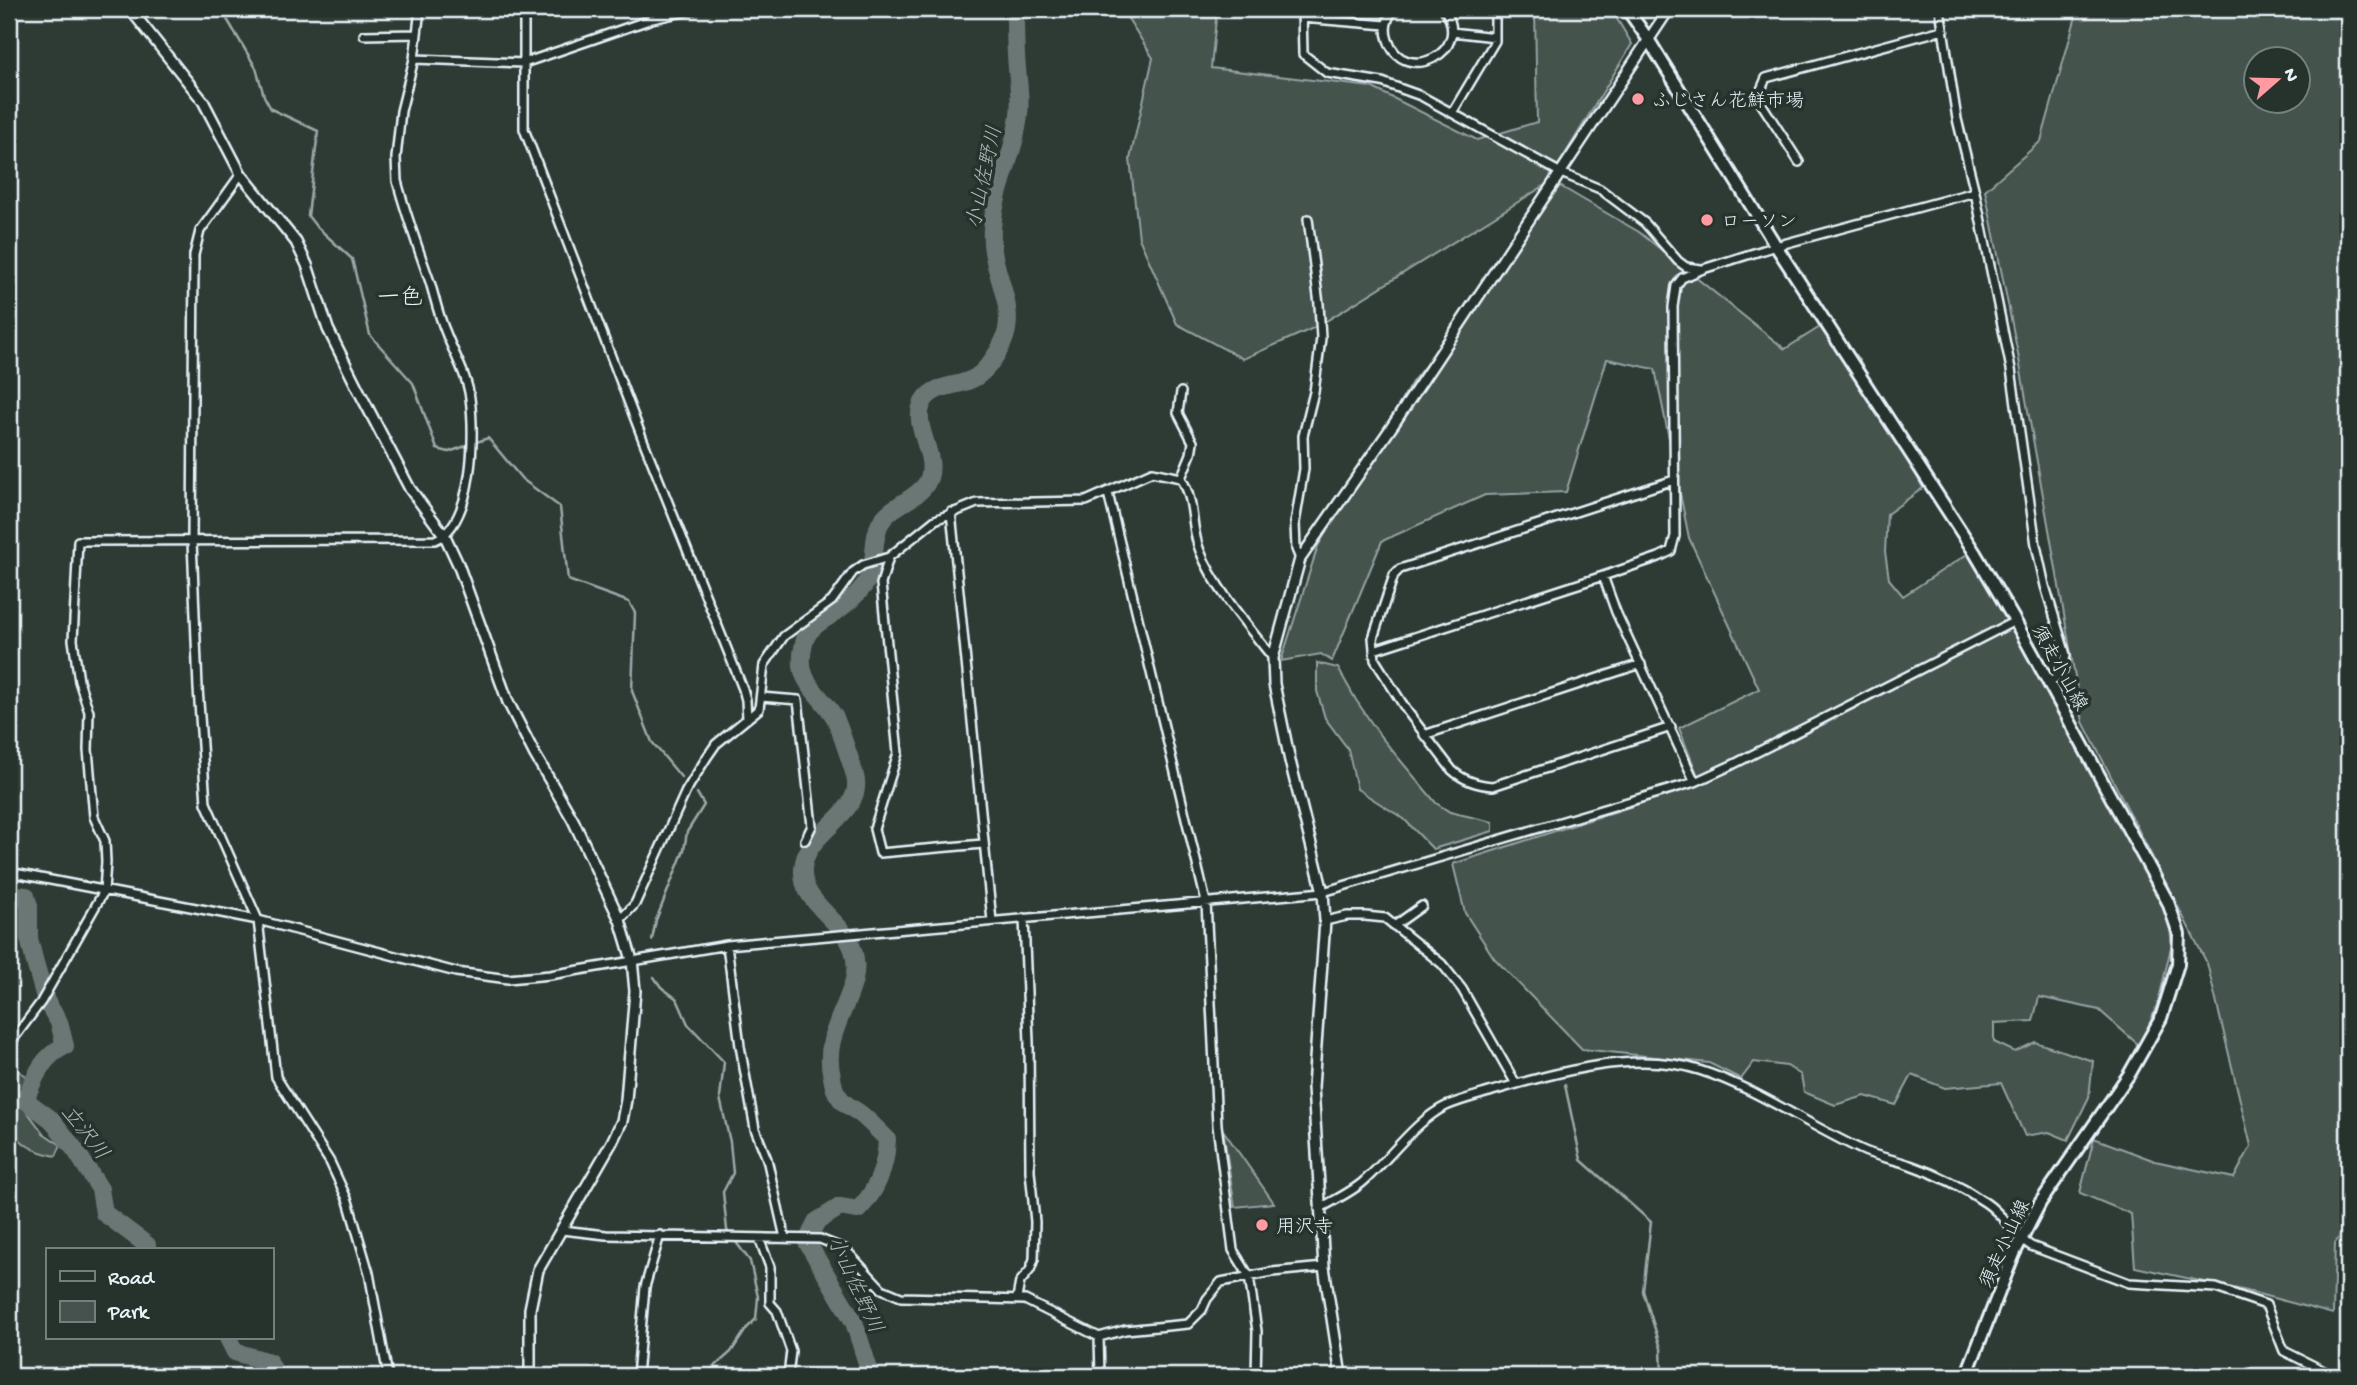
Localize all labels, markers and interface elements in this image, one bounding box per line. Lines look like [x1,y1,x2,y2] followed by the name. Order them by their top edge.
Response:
[2242,46,2312,116] north arrow
[2277,66,2303,85] text: N
[1652,90,1804,114] place label: ふじさん花鮮市場
[1630,91,1646,107] marker: ふじさん花鮮市場
[962,124,1010,232] water label: 小山佐野川
[1699,212,1715,228] marker: ローソン
[1721,212,1797,235] place label: ローソン
[377,285,423,313] district label: 一色
[2025,621,2092,716] street label: 須走小山線
[54,1101,113,1167] water label: 立沢川
[1975,1196,2037,1292] street label: 須走小山線
[1276,1216,1333,1240] place label: 用沢寺
[1254,1217,1270,1233] marker: 用沢寺
[819,1232,887,1338] water label: 小山佐野川
[46,1248,273,1340] legend
[108,1268,156,1293] text: Road
[107,1302,151,1327] text: Park

